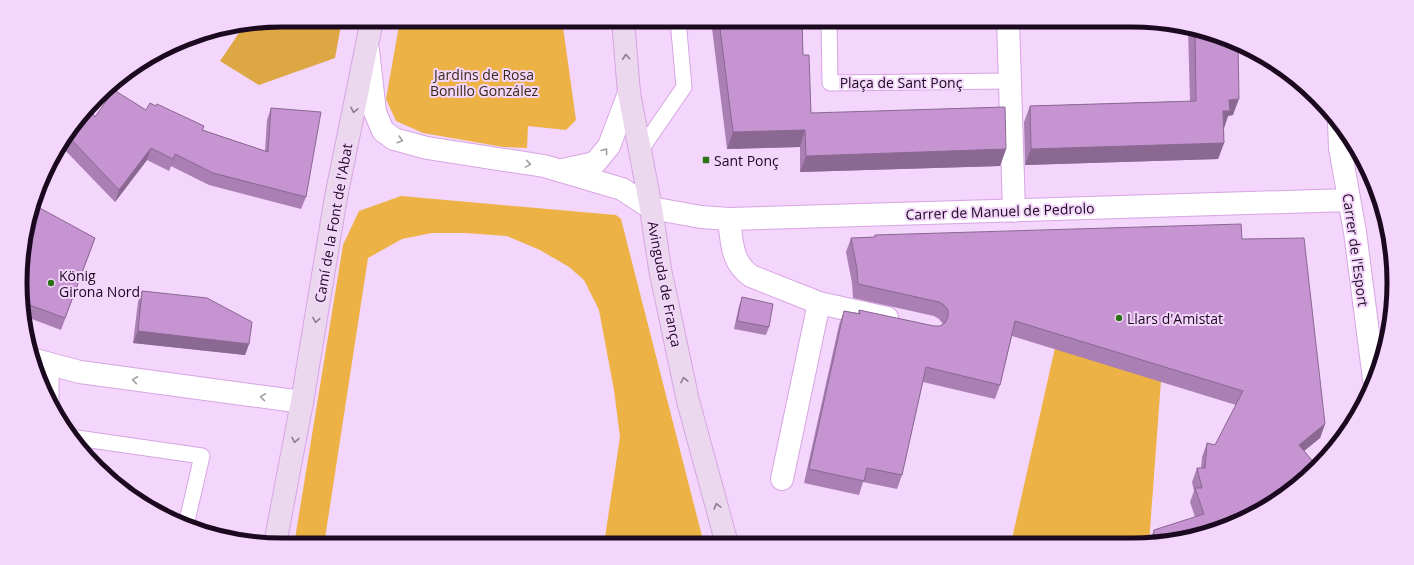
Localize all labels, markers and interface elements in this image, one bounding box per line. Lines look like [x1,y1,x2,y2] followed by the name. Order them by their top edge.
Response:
[621,54,630,60] one-way arrow
[430,65,539,100] park label: Jardins de Rosa Bonillo González
[840,73,963,92] street label: Plaça de Sant Ponç
[351,106,359,113] one-way arrow
[397,135,404,144] one-way arrow
[310,142,356,304] street label: Camí de la Font de l'Abat
[600,148,607,155] one-way arrow
[714,151,779,170] place label: Sant Ponç
[701,155,711,165] marker: Sant Ponç
[525,159,531,168] one-way arrow
[1339,192,1373,308] street label: Carrer de l'Esport
[905,198,1095,224] street label: Carrer de Manuel de Pedrolo
[643,219,687,349] street label: Avinguda de França
[59,266,140,301] place label: König Girona Nord
[46,278,56,288] marker: König Girona Nord
[1127,309,1223,328] place label: Llars d'Amistat
[1114,313,1124,323] marker: Llars d'Amistat
[312,317,321,323] one-way arrow
[131,376,138,385] one-way arrow
[680,377,689,384] one-way arrow
[260,393,266,402] one-way arrow
[291,437,299,444] one-way arrow
[713,503,722,510] one-way arrow

